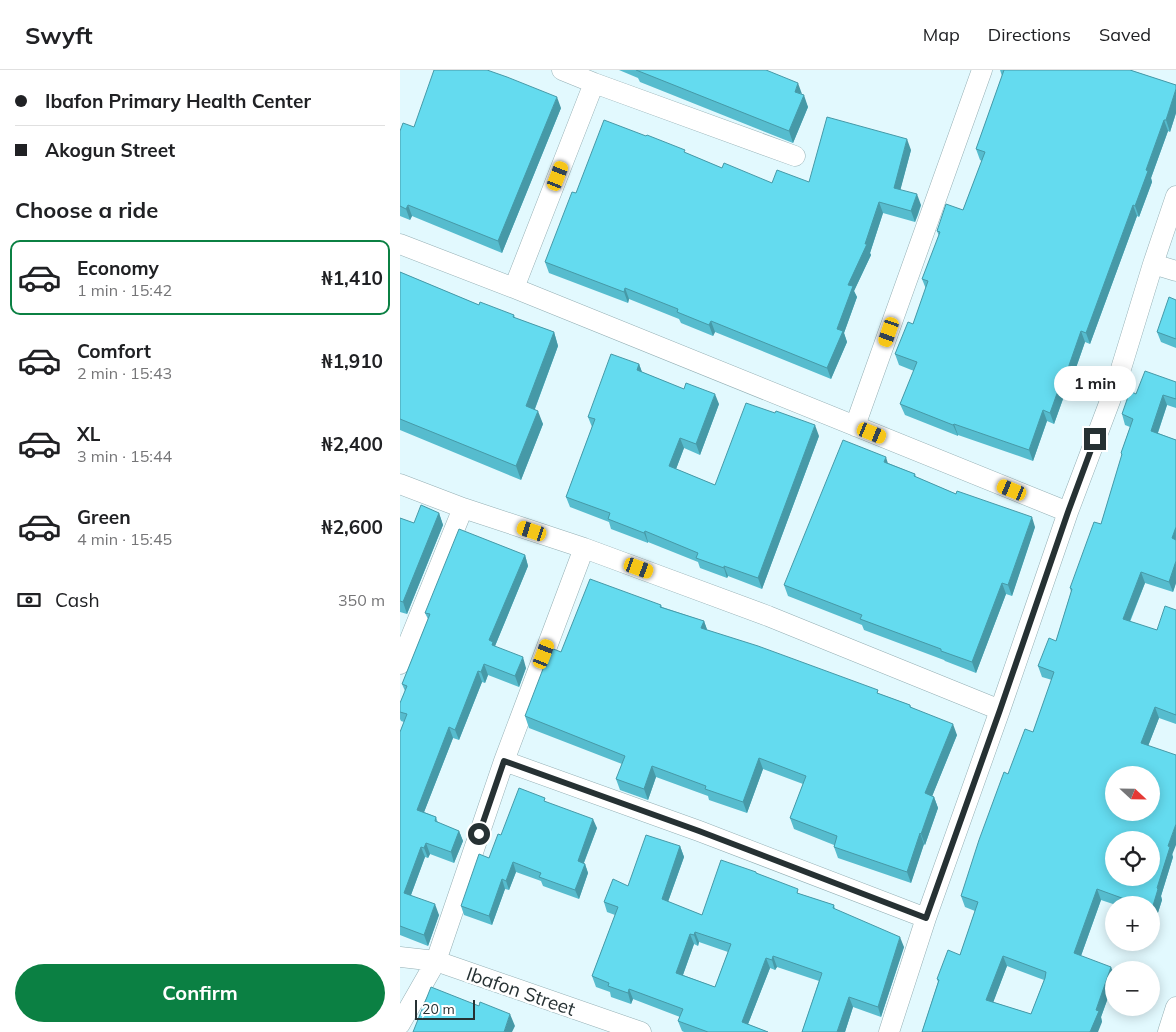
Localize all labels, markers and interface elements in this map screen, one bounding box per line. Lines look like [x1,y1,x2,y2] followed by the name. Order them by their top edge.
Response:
[25,20,93,50] text: Swyft
[923,23,960,46] text: Map
[988,23,1071,46] text: Directions
[1099,23,1151,46] text: Saved
[45,89,311,113] text: Ibafon Primary Health Center
[45,138,175,162] text: Akogun Street
[545,159,570,193] car
[15,196,158,224] text: Choose a ride
[17,255,62,300] icon: car
[77,256,159,280] text: Economy
[321,266,383,290] text: ₦1,410
[77,280,172,300] text: 1 min · 15:42
[877,315,900,349] car
[17,338,62,383] icon: car
[77,339,151,363] text: Comfort
[321,349,383,373] text: ₦1,910
[77,363,172,383] text: 2 min · 15:43
[1054,366,1136,402] callout: 1 min
[1074,373,1116,393] text: 1 min
[855,420,888,446] car
[17,421,62,466] icon: car
[77,422,100,446] text: XL
[1084,428,1106,450] route end
[321,432,383,456] text: ₦2,400
[77,446,172,466] text: 3 min · 15:44
[995,477,1028,503] car
[17,504,62,549] icon: car
[77,505,131,529] text: Green
[321,515,383,539] text: ₦2,600
[515,519,548,543] car
[77,529,172,549] text: 4 min · 15:45
[622,556,655,580] car
[15,586,43,614] icon: cash
[55,588,100,612] text: Cash
[338,590,385,610] text: 350 m
[531,637,556,671] car
[1105,766,1160,821] north arrow
[1105,766,1160,1016] map controls
[468,823,490,845] route start
[1105,831,1160,886] button: locate
[1105,896,1160,951] button: +
[463,961,579,1021] street label: Ibafon Street
[1105,961,1160,1016] button: −
[15,964,385,1022] button: Confirm
[415,997,475,1020] scale bar
[422,1000,455,1018] text: 20 m

